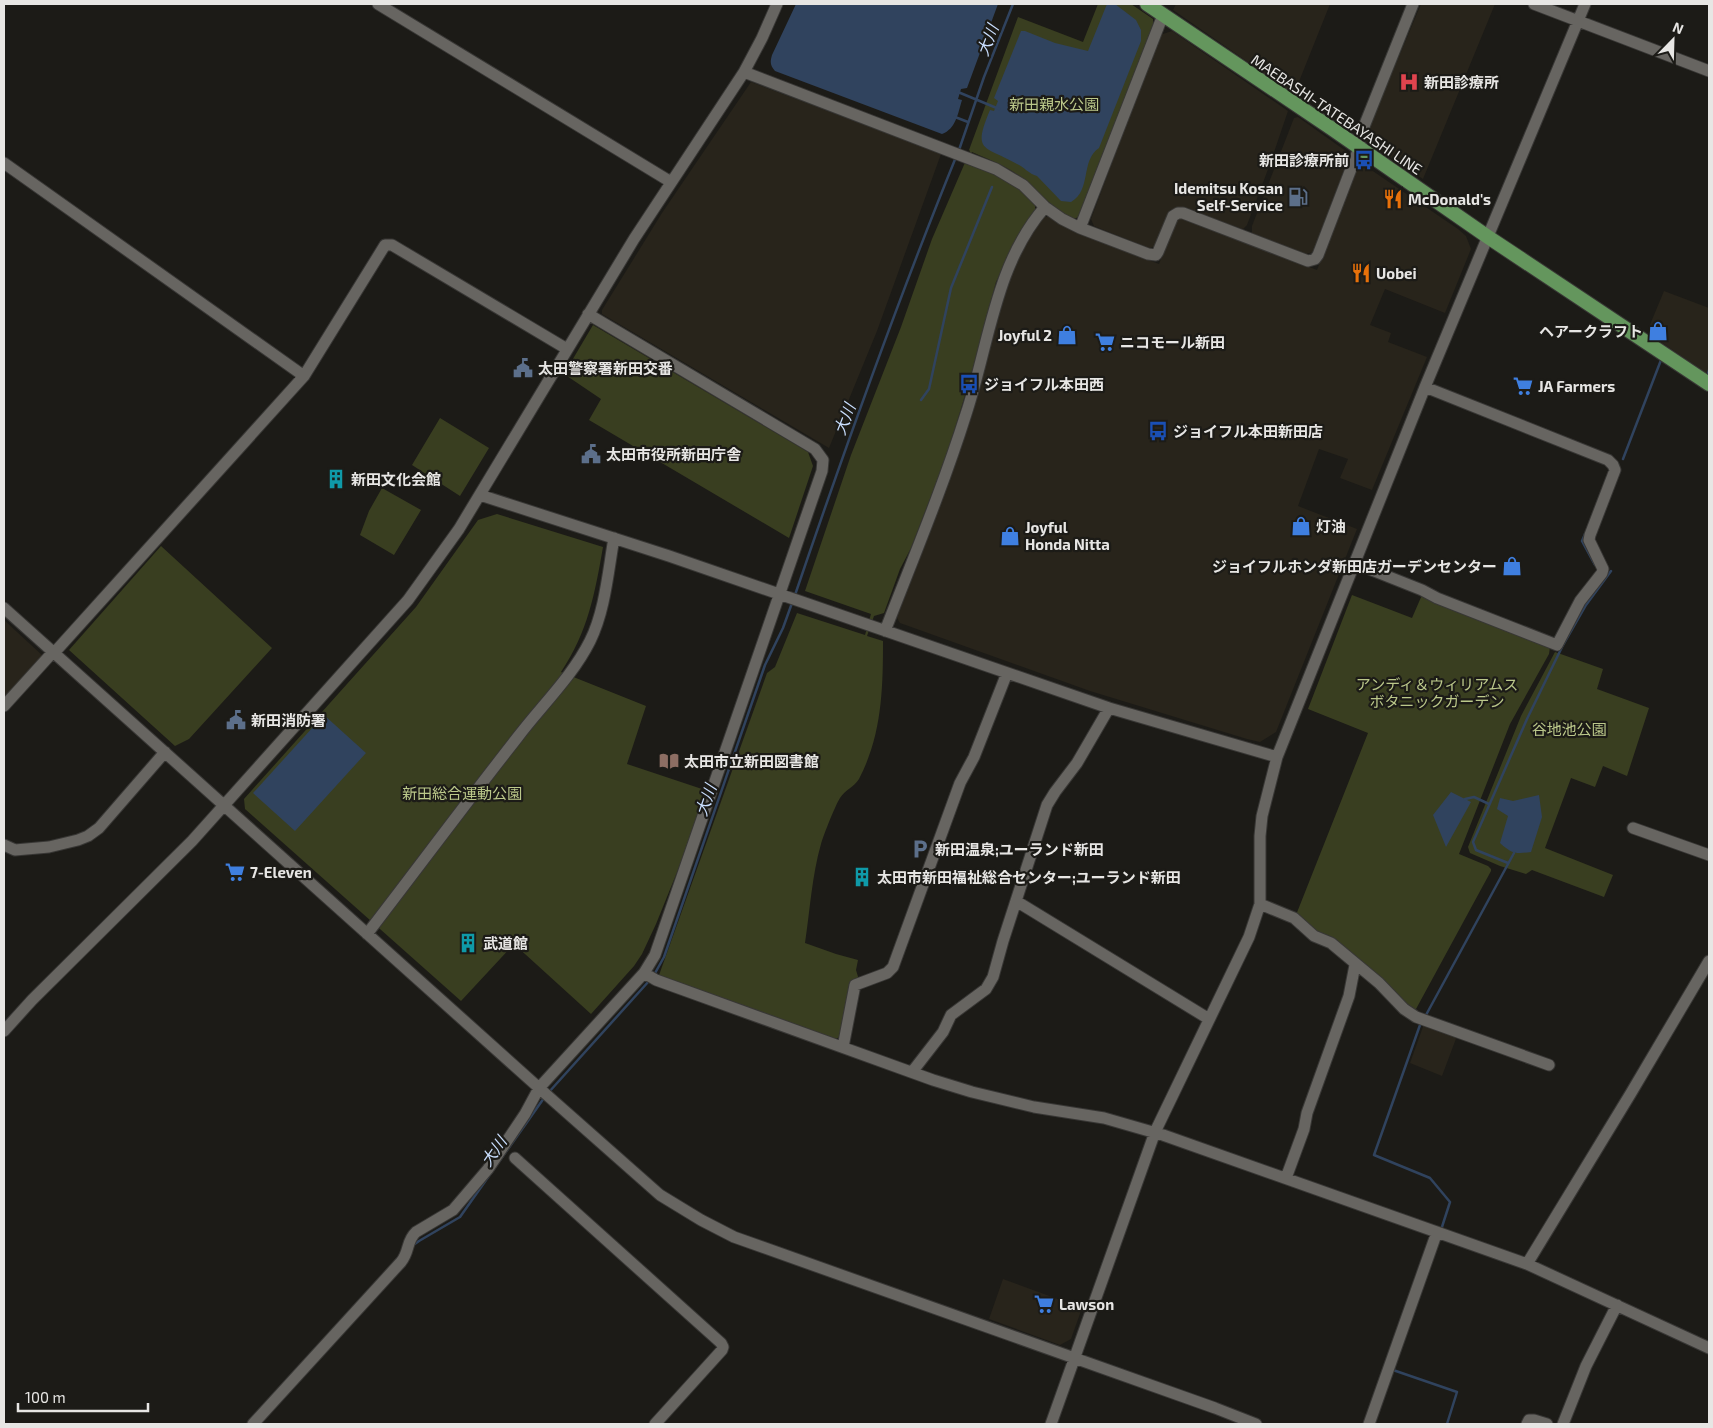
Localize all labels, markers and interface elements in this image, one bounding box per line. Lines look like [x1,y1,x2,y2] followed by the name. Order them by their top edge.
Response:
[1648,15,1698,65] north arrow
[1670,18,1686,37] text: N
[972,20,1002,58] water label: 大川
[1248,50,1426,178] street label: MAEBASHI-TATEBAYASHI LINE
[1398,71,1420,93] hospital icon: 新田診療所
[1424,73,1499,91] place label: 新田診療所
[1009,95,1099,113] park label: 新田親水公園
[1353,149,1375,171] bus stop icon: 新田診療所前
[1259,151,1349,169] place label: 新田診療所前
[1174,179,1283,214] place label: Idemitsu Kosan Self-Service
[1287,186,1309,208] fuel station icon: Idemitsu Kosan Self-Service
[1382,188,1404,210] restaurant icon: McDonald's
[1408,190,1491,208] place label: McDonald's
[1350,262,1372,284] restaurant icon: Uobei
[1376,264,1417,282] place label: Uobei
[1647,320,1669,342] shop icon: ヘアークラフト
[1539,322,1643,340] place label: ヘアークラフト
[1056,324,1078,346] shop icon: Joyful 2
[998,326,1052,345] place label: Joyful 2
[1094,331,1116,353] supermarket icon: ニコモール新田
[1120,333,1225,351] place label: ニコモール新田
[512,357,534,379] public building icon: 太田警察署新田交番
[538,359,673,377] place label: 太田警察署新田交番
[958,373,980,395] bus stop icon: ジョイフル本田西
[984,375,1104,393] place label: ジョイフル本田西
[1512,375,1534,397] supermarket icon: JA Farmers
[1538,377,1615,395] place label: JA Farmers
[829,399,859,437] water label: 大川
[1147,420,1169,442] bus stop icon: ジョイフル本田新田店
[1173,422,1323,440] place label: ジョイフル本田新田店
[580,443,602,465] public building icon: 太田市役所新田庁舎
[606,445,742,463] place label: 太田市役所新田庁舎
[325,468,347,490] building icon: 新田文化会館
[351,470,441,488] place label: 新田文化会館
[1290,515,1312,537] shop icon: 灯油
[1316,517,1346,535] place label: 灯油
[1025,518,1110,553] place label: Joyful Honda Nitta
[999,525,1021,547] shop icon: Joyful Honda Nitta
[1501,555,1523,577] shop icon: ジョイフルホンダ新田店ガーデンセンター
[1212,557,1497,575] place label: ジョイフルホンダ新田店ガーデンセンター
[1356,675,1518,710] park label: アンディ＆ウィリアムス ボタニックガーデン
[225,709,247,731] public building icon: 新田消防署
[251,711,326,729] place label: 新田消防署
[1531,720,1607,738] park label: 谷地池公園
[658,750,680,772] library icon: 太田市立新田図書館
[684,752,819,770] place label: 太田市立新田図書館
[691,780,720,818] water label: 大川
[402,784,522,802] park label: 新田総合運動公園
[909,838,931,860] parking icon: 新田温泉;ユーランド新田
[935,840,1104,858] place label: 新田温泉;ユーランド新田
[224,861,246,883] supermarket icon: 7-Eleven
[250,863,312,881] place label: 7-Eleven
[851,866,873,888] building icon: 太田市新田福祉総合センター;ユーランド新田
[877,868,1181,886] place label: 太田市新田福祉総合センター;ユーランド新田
[457,932,479,954] building icon: 武道館
[483,934,528,952] place label: 武道館
[476,1131,511,1170] water label: 大川
[1033,1293,1055,1315] supermarket icon: Lawson
[1059,1295,1114,1313] place label: Lawson
[18,1380,148,1412] scale bar
[25,1388,66,1406] text: 100 m

